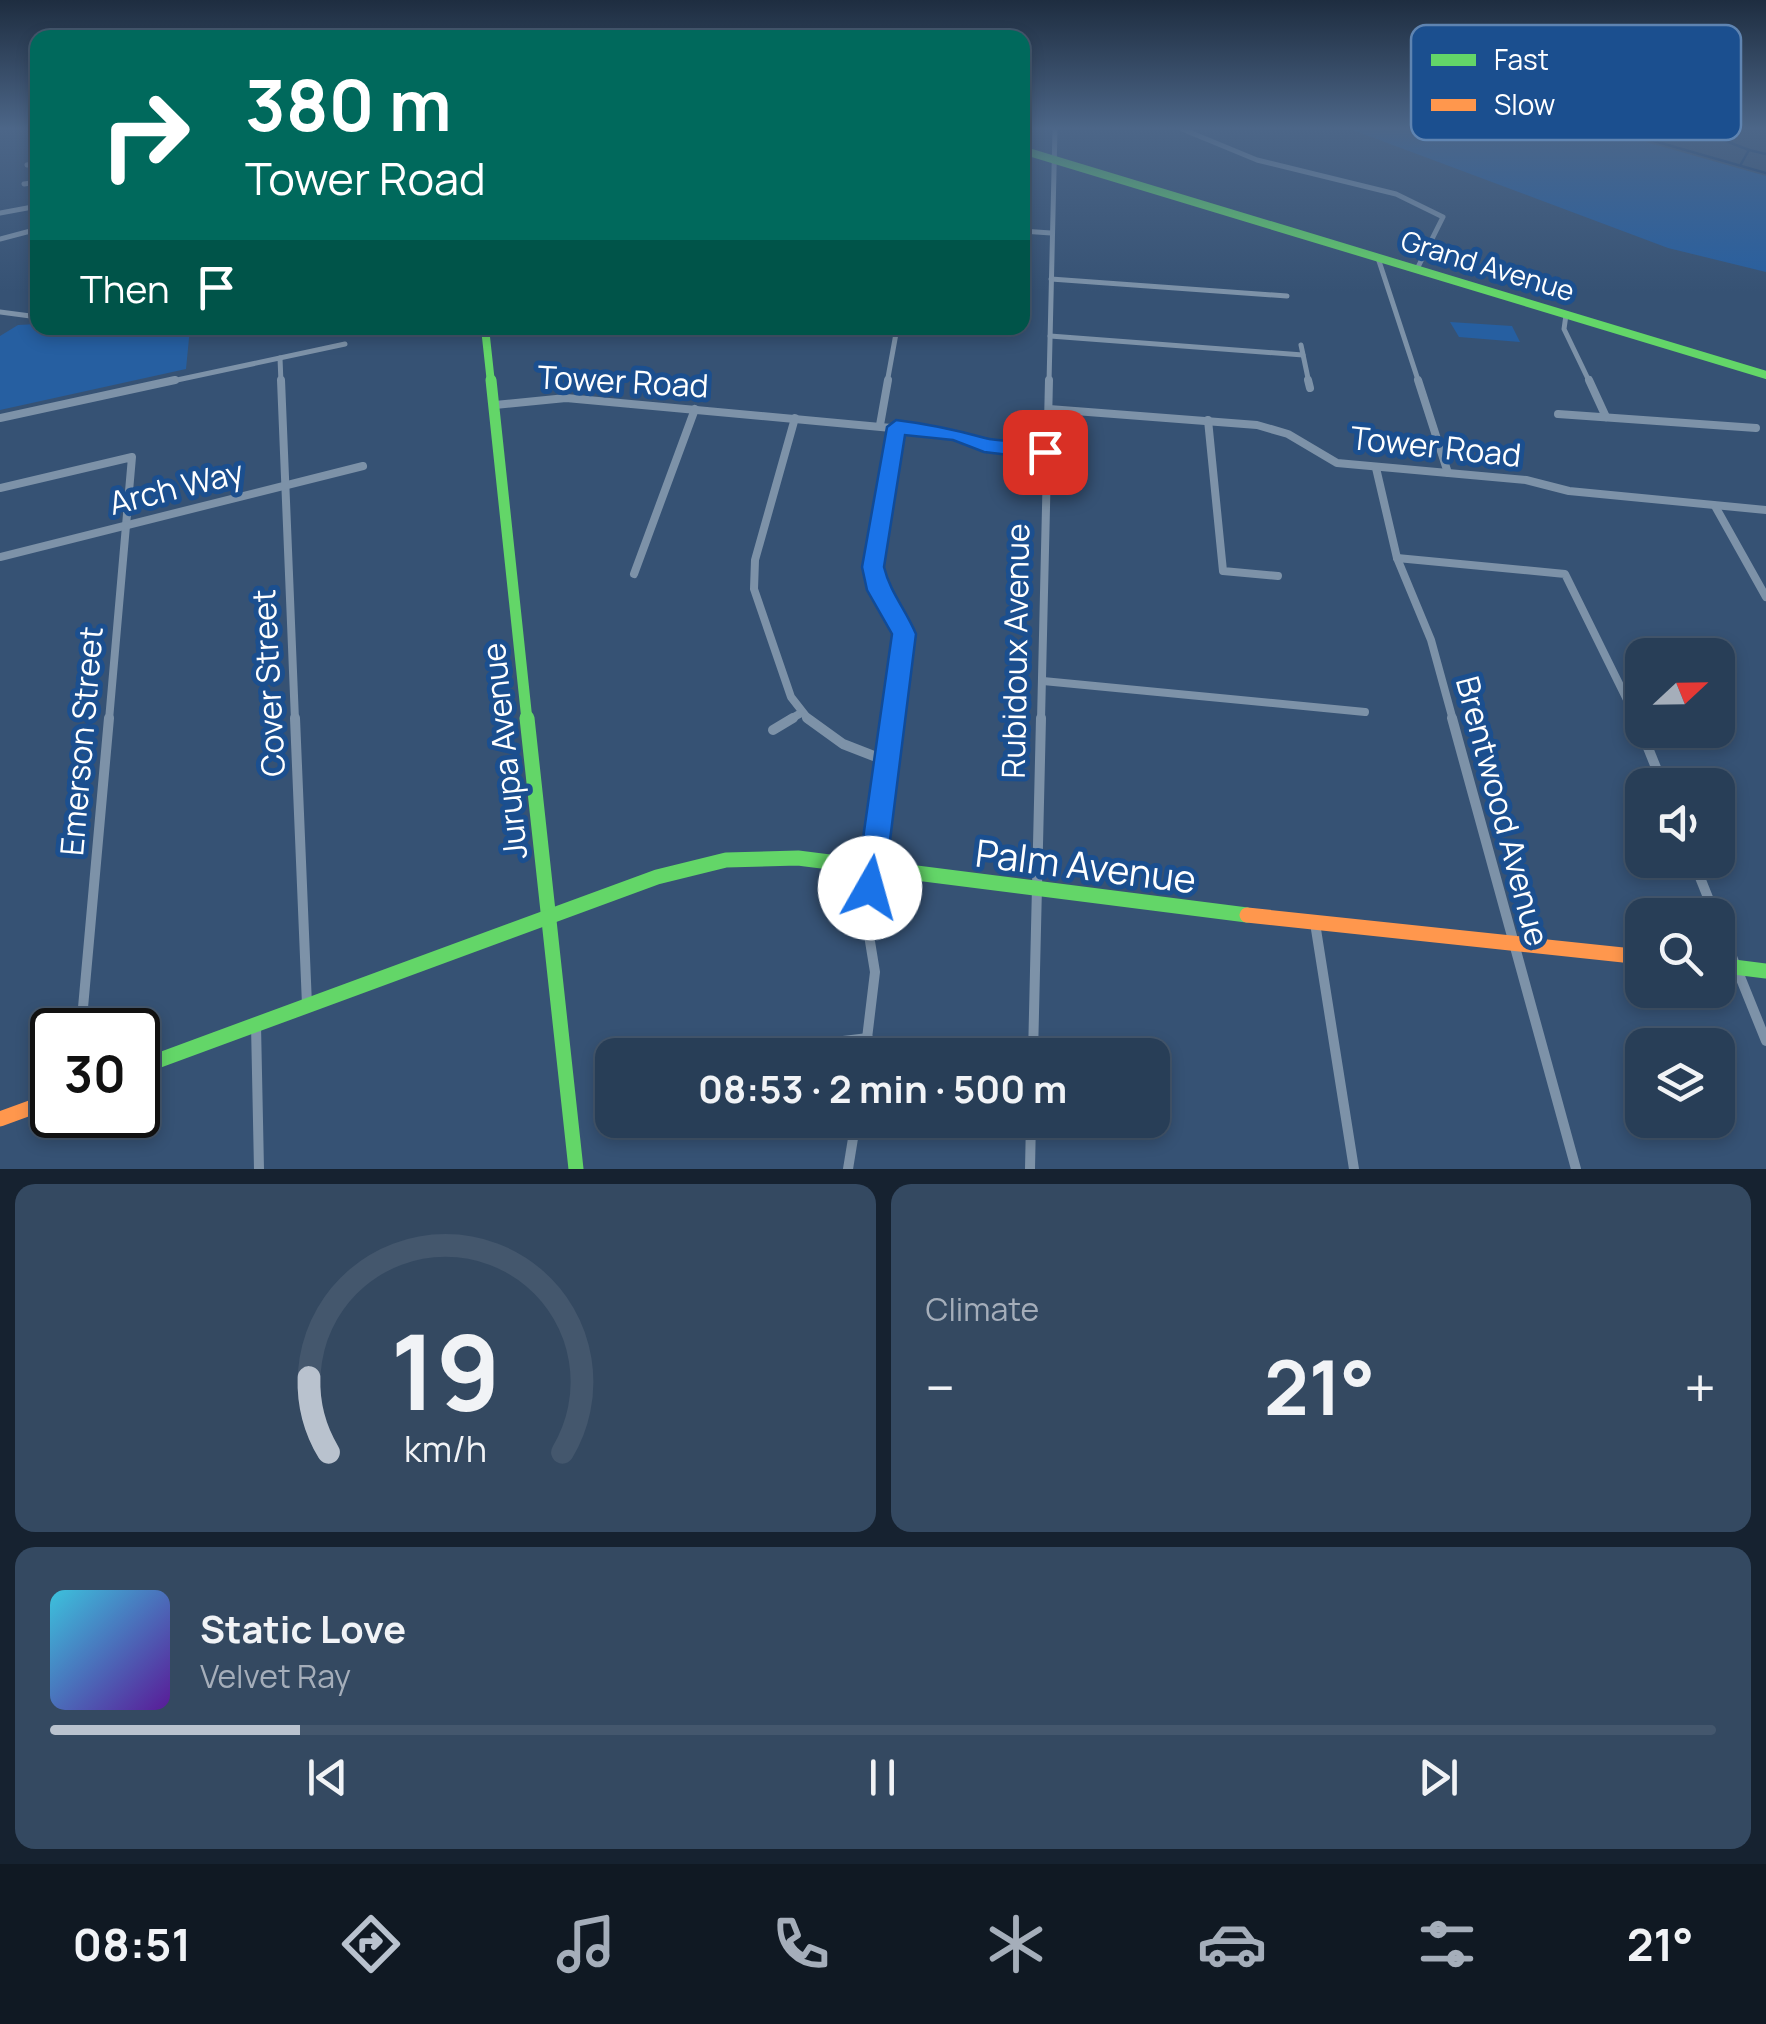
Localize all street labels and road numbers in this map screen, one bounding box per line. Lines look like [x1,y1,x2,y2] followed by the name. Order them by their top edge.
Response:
[1397,221,1579,309] street label: Grand Avenue
[536,355,710,407] street label: Tower Road
[1349,415,1523,477] street label: Tower Road
[104,449,248,525] street label: Arch Way
[991,523,1039,779] street label: Rubidoux Avenue
[241,588,295,778] street label: Cover Street
[49,625,113,857] street label: Emerson Street
[471,641,537,861] street label: Jurupa Avenue
[1446,671,1560,951] street label: Brentwood Avenue
[973,826,1199,904] street label: Palm Avenue

